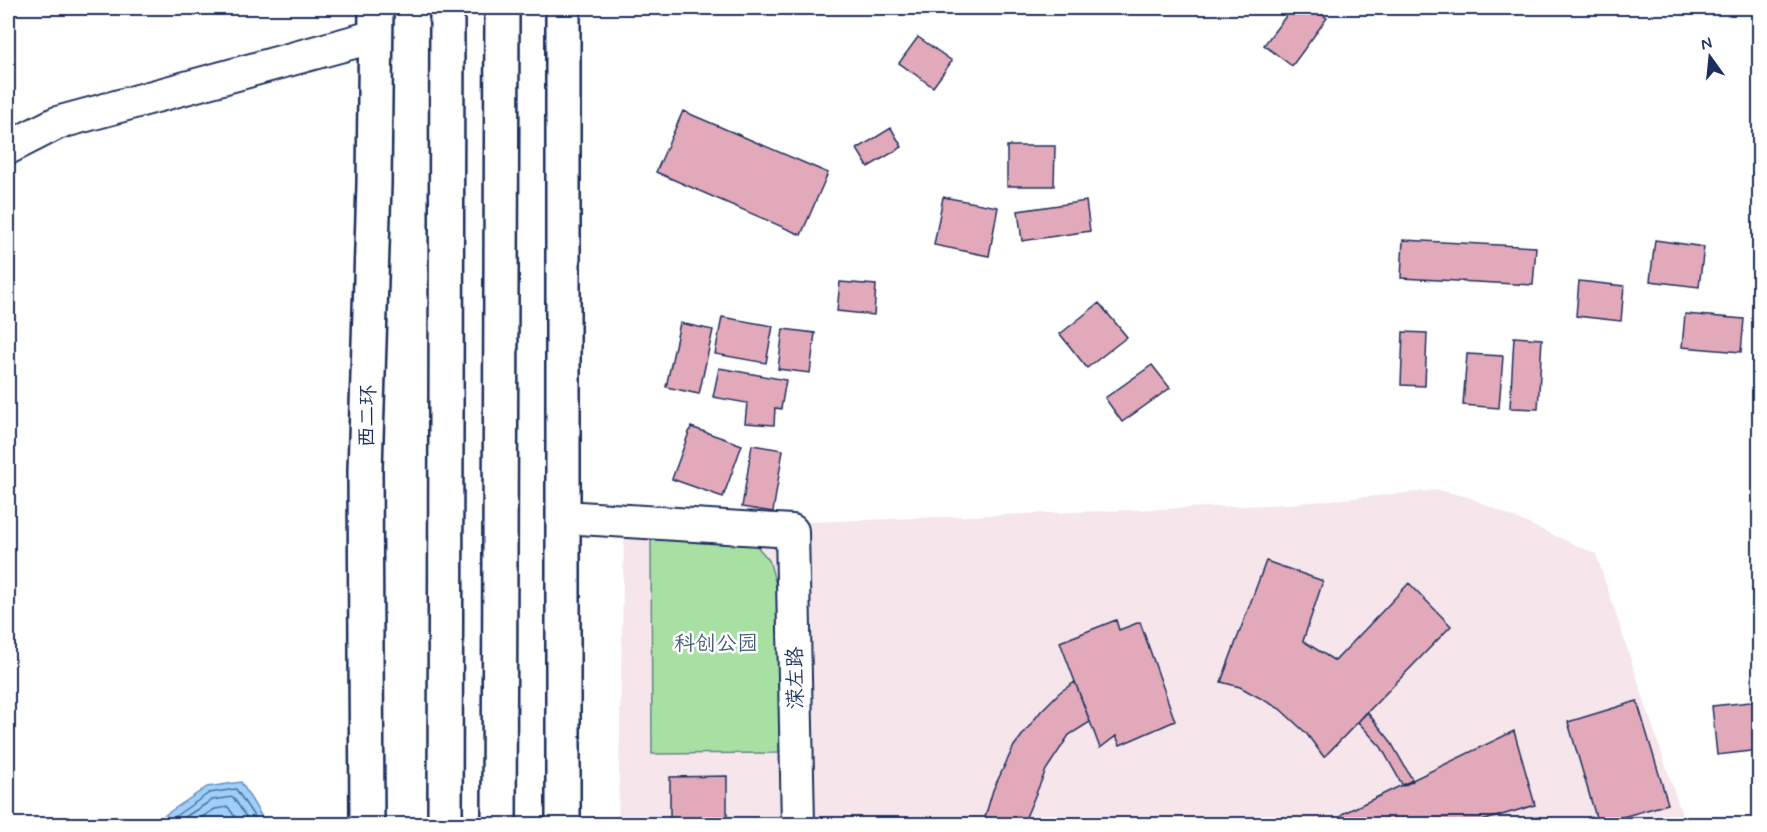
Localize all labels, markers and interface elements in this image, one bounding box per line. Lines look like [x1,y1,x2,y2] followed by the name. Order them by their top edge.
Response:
[1680,27,1740,87] north arrow
[1699,32,1714,55] text: N
[353,384,383,448] street label: 西二环
[674,630,758,658] park label: 科创公园
[781,646,811,710] street label: 溁左路

